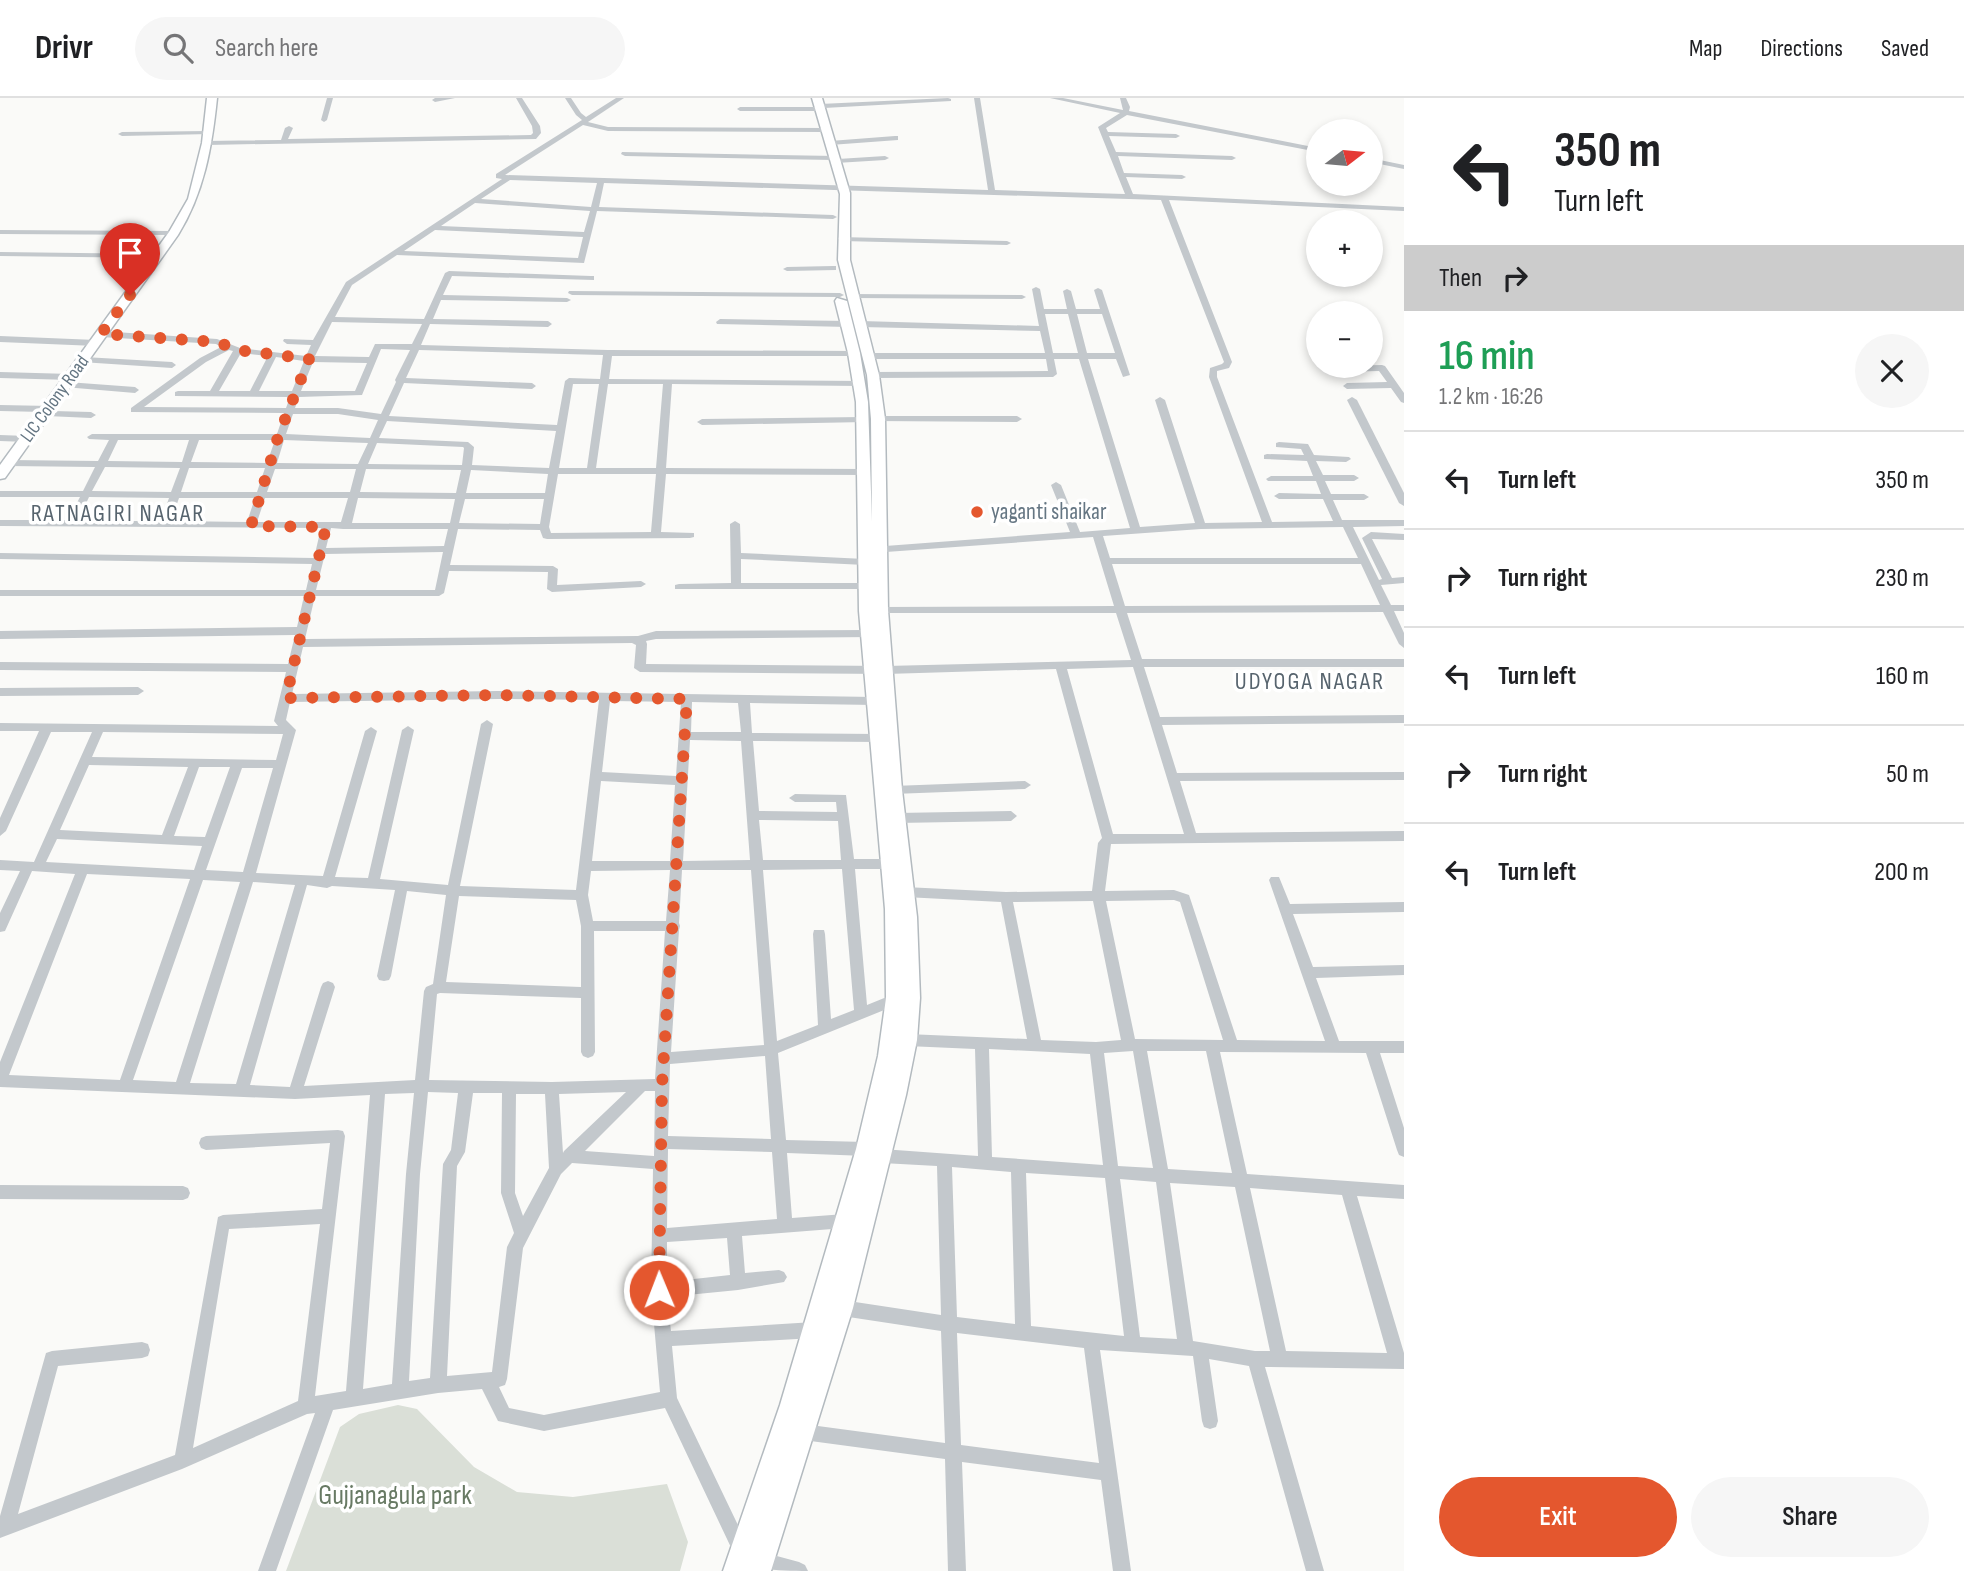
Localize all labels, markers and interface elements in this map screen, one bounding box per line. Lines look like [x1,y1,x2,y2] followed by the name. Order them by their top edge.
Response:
[135,17,625,80] search box
[35,28,93,68] text: Drivr
[159,29,197,67] icon: search
[215,33,318,64] text: Search here
[1689,34,1722,63] text: Map
[1760,34,1843,63] text: Directions
[1881,34,1929,63] text: Saved
[1306,119,1382,196] north arrow
[1306,119,1383,378] map controls
[1554,122,1661,181] text: 350 m
[1439,126,1530,217] icon: left
[1554,182,1644,221] text: Turn left
[1306,210,1383,287] button: +
[100,223,160,295] pin
[111,234,149,272] icon: arrive
[1496,259,1534,297] icon: right
[1439,263,1482,294] text: Then
[1306,301,1383,378] button: −
[1439,331,1535,382] text: 16 min
[1855,334,1929,408] button: close
[16,351,94,447] street label: LIC Colony Road
[1439,383,1543,411] text: 1.2 km · 16:26
[1439,461,1477,499] icon: left
[1498,465,1576,496] text: Turn left
[1875,465,1929,496] text: 350 m
[991,498,1107,526] place label: yaganti shaikar
[31,499,205,528] district label: RATNAGIRI NAGAR
[969,504,985,520] marker: yaganti shaikar
[1439,559,1477,597] icon: right
[1498,563,1587,594] text: Turn right
[1875,563,1929,594] text: 230 m
[1439,657,1477,695] icon: left
[1498,661,1576,692] text: Turn left
[1876,661,1929,692] text: 160 m
[1235,667,1385,696] district label: UDYOGA NAGAR
[1439,755,1477,793] icon: right
[1498,759,1587,790] text: Turn right
[1886,759,1929,790] text: 50 m
[1439,853,1477,891] icon: left
[1498,857,1576,888] text: Turn left
[1874,857,1929,888] text: 200 m
[622,1253,696,1327] position arrow
[1439,1477,1677,1557] button: Exit
[1691,1477,1929,1557] button: Share
[318,1479,472,1512] park label: Gujjanagula park

